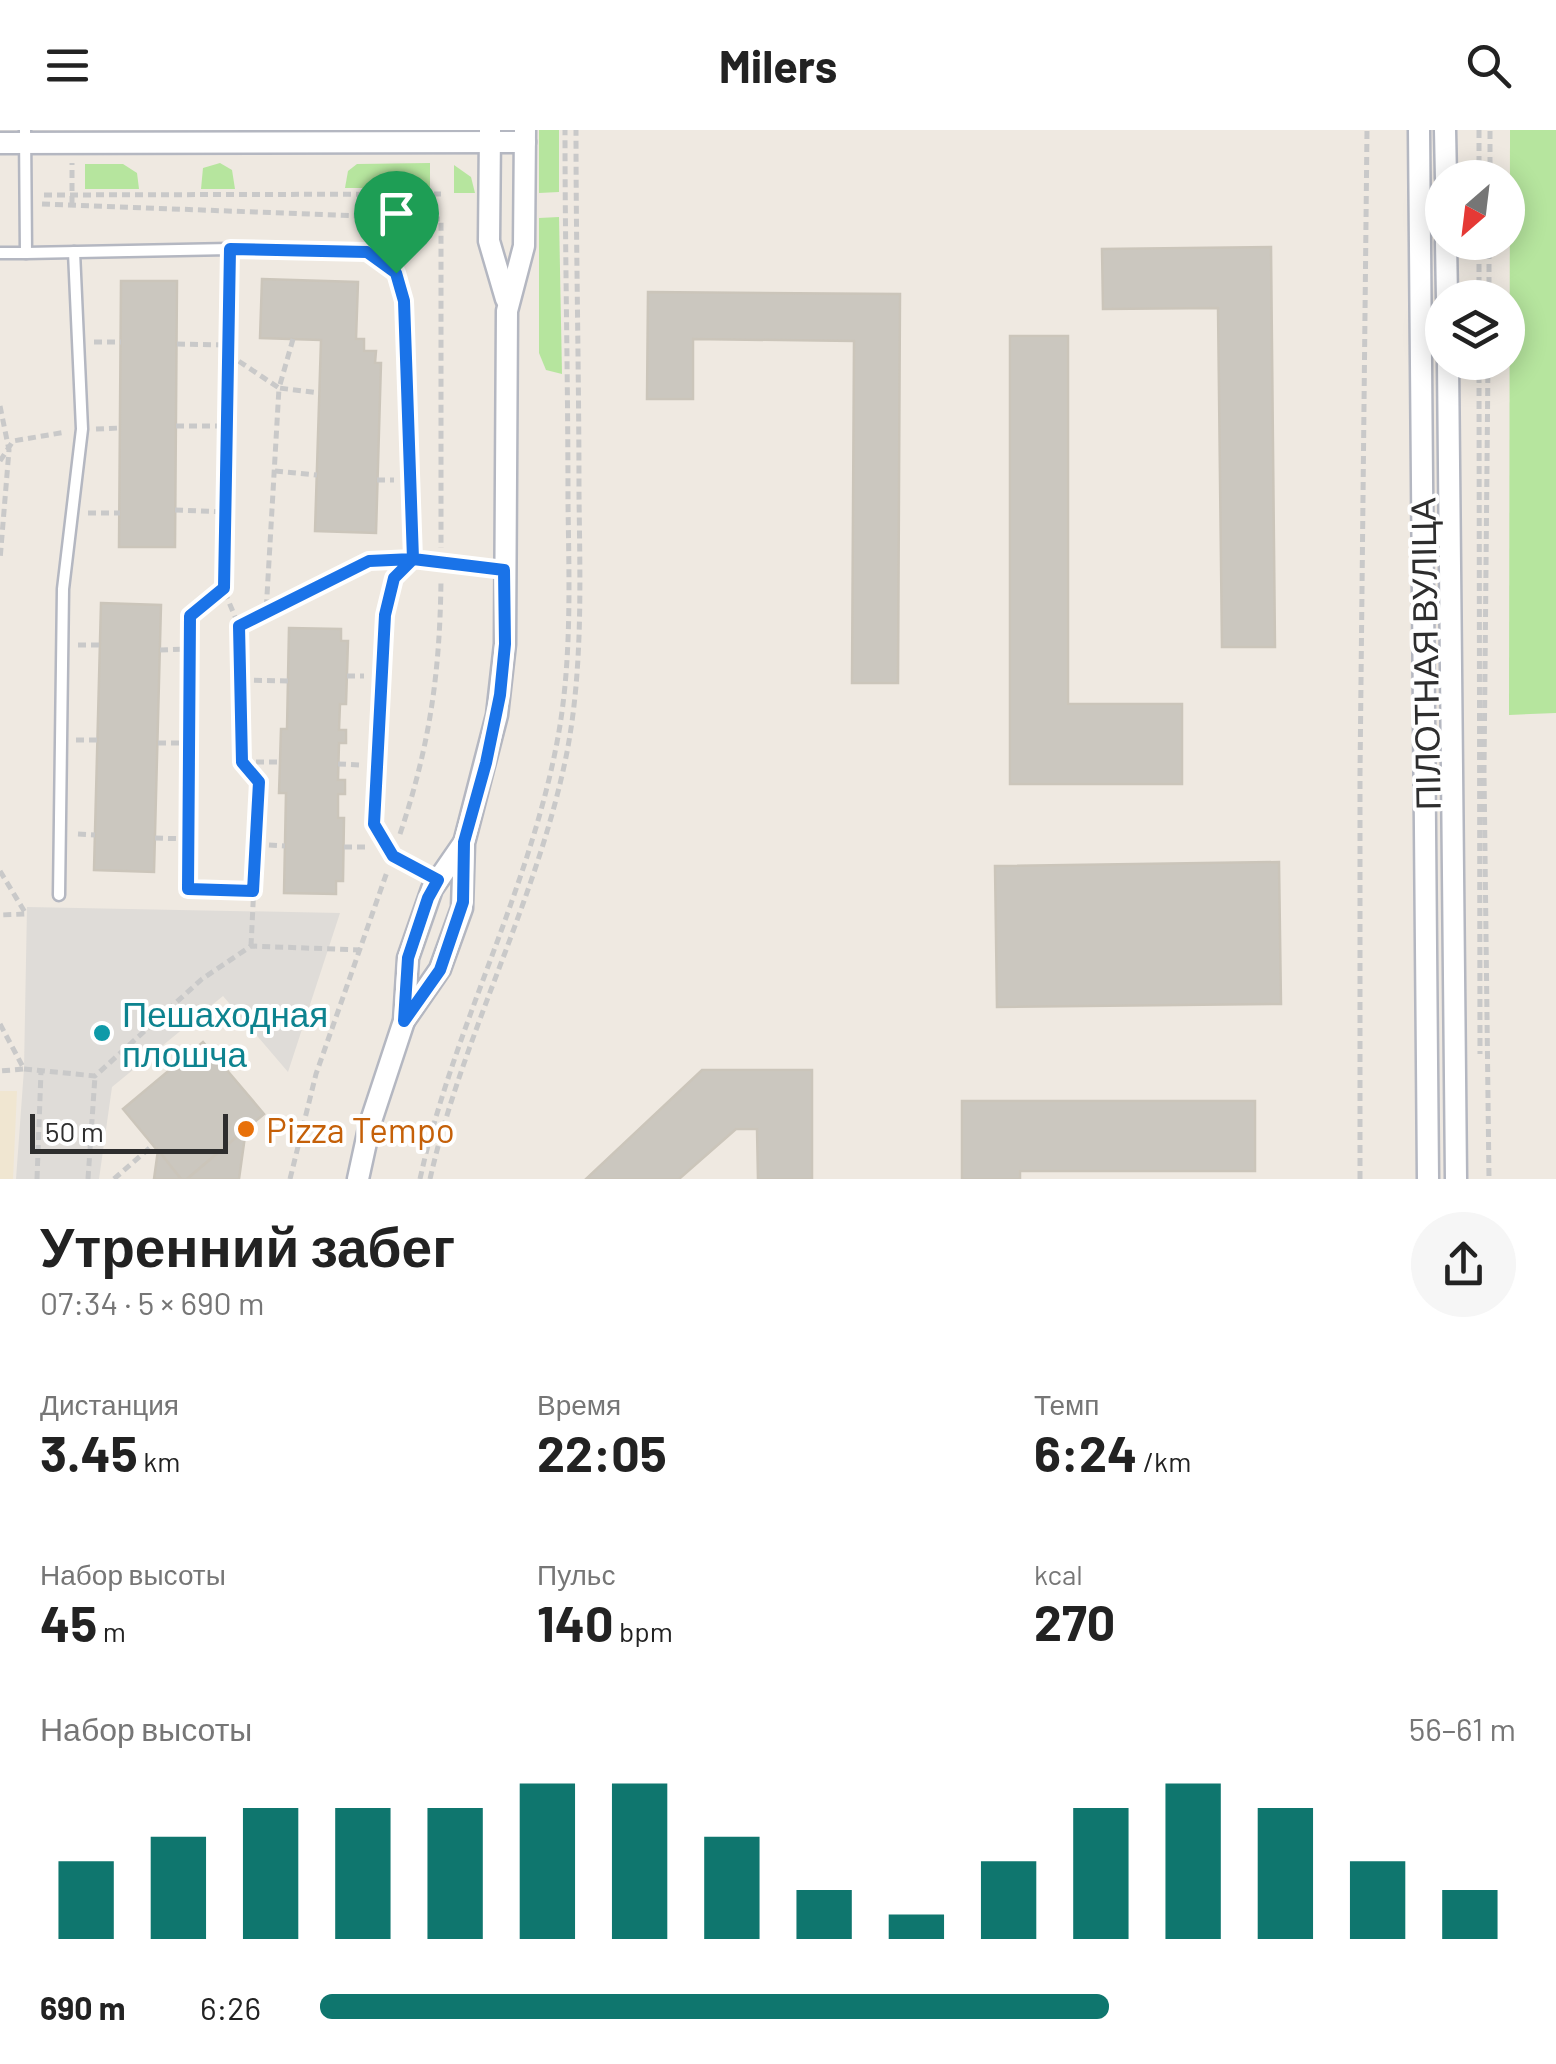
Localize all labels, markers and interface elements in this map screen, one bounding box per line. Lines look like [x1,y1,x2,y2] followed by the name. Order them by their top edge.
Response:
[40,38,95,93] icon: menu
[719,38,837,92] text: Milers
[1461,38,1516,93] icon: search
[1425,160,1525,260] north arrow
[1425,160,1525,380] map controls
[354,171,439,274] pin
[369,186,424,241] icon: arrive
[1425,280,1525,380] button: layers
[1400,497,1448,811] street label: ПІЛОТНАЯ ВУЛІЦА
[122,992,328,1074] place label: Пешаходная плошча
[91,1022,113,1044] marker: Пешаходная плошча
[266,1108,455,1150] place label: Pizza Tempo
[30,1109,228,1154] scale bar
[45,1114,104,1148] text: 50 m
[235,1118,257,1140] marker: Pizza Tempo
[40,1212,455,1278] text: Утренний забег
[1411,1212,1516,1317] button: share
[40,1283,265,1321] text: 07:34 · 5 × 690 m
[40,1387,179,1421] text: Дистанция
[537,1387,621,1421] text: Время
[1034,1387,1100,1421] text: Темп
[40,1422,138,1482] text: 3.45
[537,1422,667,1482] text: 22:05
[1034,1422,1137,1482] text: 6:24
[138,1444,181,1478] text: km
[1137,1444,1191,1478] text: /km
[40,1557,226,1591] text: Набор высоты
[537,1557,615,1591] text: Пульс
[1034,1557,1083,1591] text: kcal
[1034,1591,1115,1651] text: 270
[40,1592,97,1652] text: 45
[537,1592,613,1652] text: 140
[97,1614,126,1648] text: m
[613,1614,673,1648] text: bpm
[40,1709,252,1747] text: Набор высоты
[1409,1709,1516,1747] text: 56–61 m
[40,1988,126,2026] text: 690 m
[200,1988,261,2026] text: 6:26

